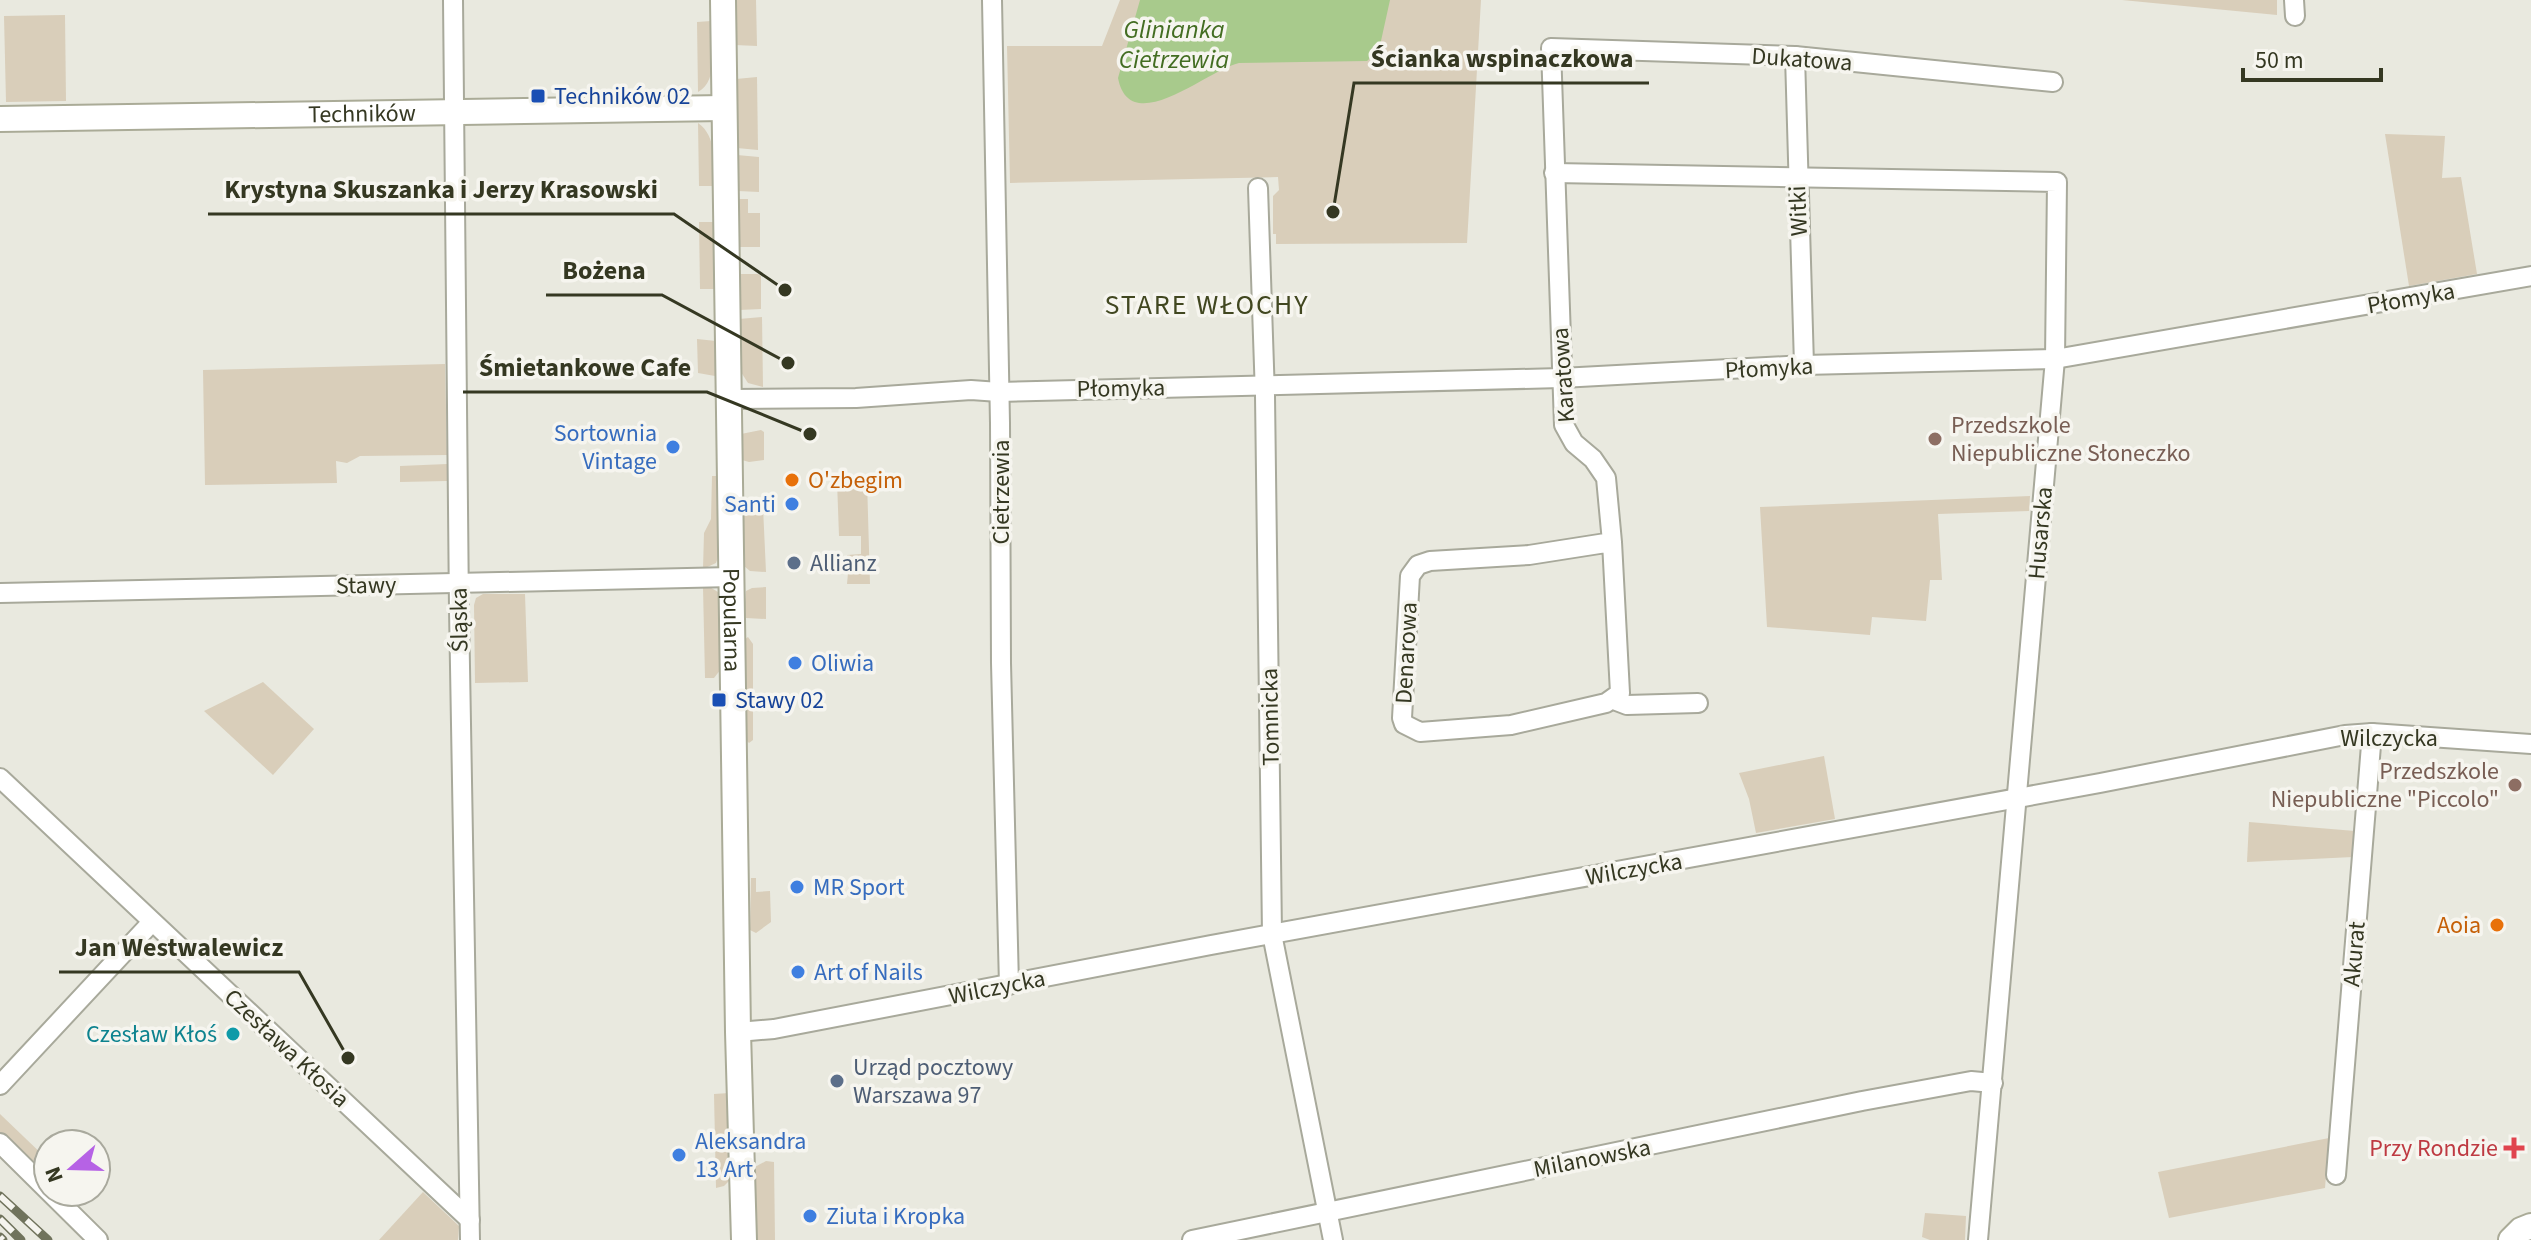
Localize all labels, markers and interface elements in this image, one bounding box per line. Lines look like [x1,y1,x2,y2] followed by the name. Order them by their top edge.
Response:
[1119,11,1229,78] water label: Glinianka Cietrzewia
[2243,32,2381,82] scale bar
[1354,33,1649,83] callout: Ścianka wspinaczkowa
[1750,39,1854,80] street label: Dukatowa
[1370,40,1634,77] text: Ścianka wspinaczkowa
[2255,43,2304,78] text: 50 m
[554,79,691,114] place label: Techników 02
[529,87,547,105] marker: Techników 02
[308,96,416,132] street label: Techników
[208,164,674,214] callout: Krystyna Skuszanka i Jerzy Krasowski
[224,171,658,208] text: Krystyna Skuszanka i Jerzy Krasowski
[1780,185,1817,237] street label: Witki
[546,245,662,295] callout: Bożena
[562,252,646,289] text: Bożena
[2364,274,2458,323] street label: Płomyka
[1104,285,1310,325] district label: STARE WŁOCHY
[1543,326,1584,424] street label: Karatowa
[463,342,707,392] callout: Śmietankowe Cafe
[479,349,691,386] text: Śmietankowe Cafe
[1724,349,1814,388] street label: Płomyka
[1076,370,1166,407] street label: Płomyka
[1951,408,2191,471] place label: Przedszkole Niepubliczne Słoneczko
[554,416,657,479] place label: Sortownia Vintage
[1926,430,1944,448] marker: Przedszkole Niepubliczne Słoneczko
[664,438,682,456] marker: Sortownia Vintage
[984,440,1019,544] street label: Cietrzewia
[808,463,903,498] place label: O'zbegim
[783,471,801,489] marker: O'zbegim
[2019,485,2062,581] street label: Husarska
[724,487,776,522] place label: Santi
[783,495,801,513] marker: Santi
[810,546,877,581] place label: Allianz
[785,554,803,572] marker: Allianz
[335,567,397,604] street label: Stawy
[713,568,750,672] street label: Popularna
[441,587,478,653] street label: Śląska
[1386,601,1427,705] street label: Denarowa
[811,646,874,681] place label: Oliwia
[786,654,804,672] marker: Oliwia
[1252,668,1289,766] street label: Tomnicka
[735,683,824,718] place label: Stawy 02
[710,691,728,709] marker: Stawy 02
[2340,721,2438,756] street label: Wilczycka
[2271,754,2499,817] place label: Przedszkole Niepubliczne "Piccolo"
[2506,776,2524,794] marker: Przedszkole Niepubliczne "Piccolo"
[1583,844,1685,895] street label: Wilczycka
[813,870,905,905] place label: MR Sport
[788,878,806,896] marker: MR Sport
[2437,908,2481,943] place label: Aoia
[2488,916,2506,934] marker: Aoia
[2334,920,2375,988] street label: Akurat
[59,922,299,972] callout: Jan Westwalewicz
[75,929,283,966] text: Jan Westwalewicz
[814,955,923,990] place label: Art of Nails
[946,961,1048,1014] street label: Wilczycka
[789,963,807,981] marker: Art of Nails
[216,981,357,1116] street label: Czesława Kłosia
[86,1017,217,1052] place label: Czesław Kłoś
[224,1025,242,1043] marker: Czesław Kłoś
[853,1050,1013,1113] place label: Urząd pocztowy Warszawa 97
[828,1072,846,1090] marker: Urząd pocztowy Warszawa 97
[695,1124,806,1187] place label: Aleksandra 13 Art
[32,1128,112,1208] north arrow
[1531,1130,1654,1187] street label: Milanowska
[2369,1131,2498,1166] place label: Przy Rondzie
[2505,1139,2523,1157] marker: Przy Rondzie
[670,1146,688,1164] marker: Aleksandra 13 Art
[37,1162,72,1187] text: N
[826,1199,965,1234] place label: Ziuta i Kropka
[801,1207,819,1225] marker: Ziuta i Kropka

